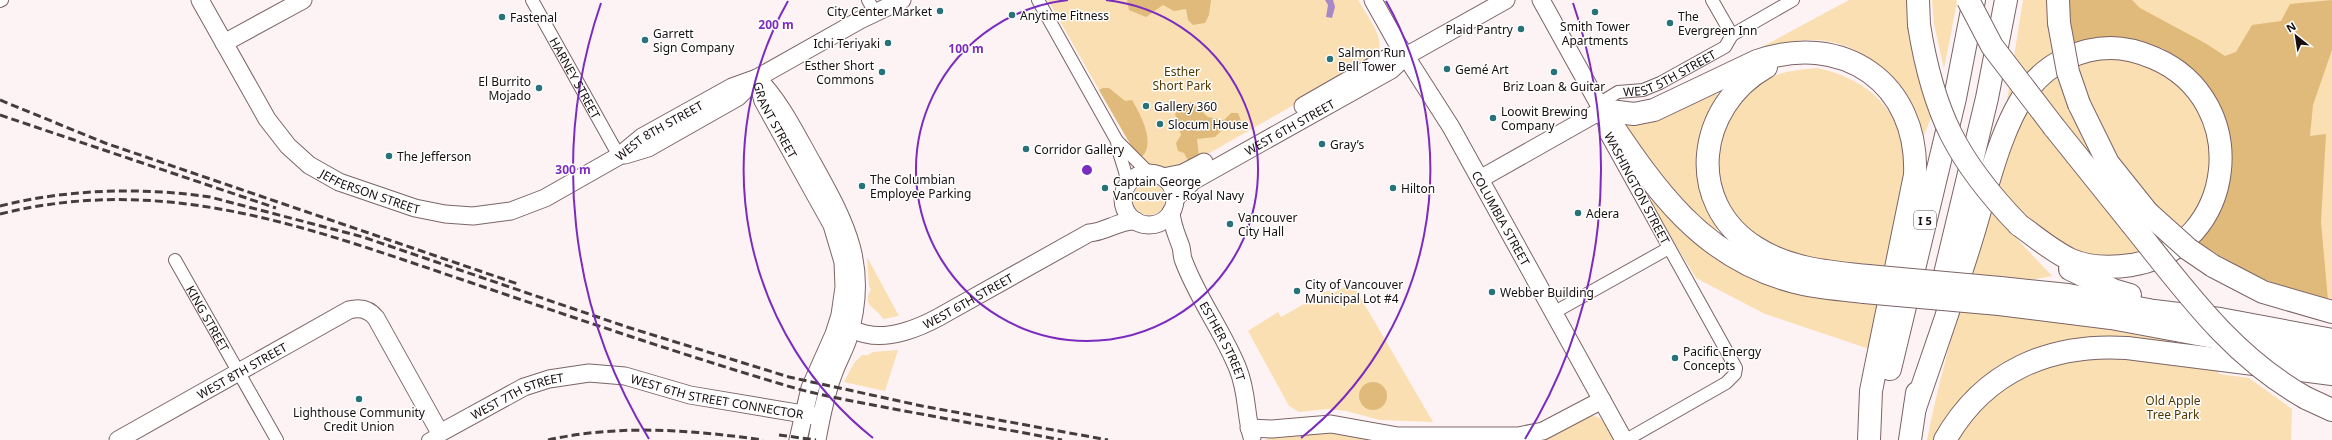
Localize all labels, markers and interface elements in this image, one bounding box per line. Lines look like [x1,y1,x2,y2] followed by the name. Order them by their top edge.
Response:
[827,3,933,20] place label: City Center Market
[935,6,945,16] marker: City Center Market
[1020,7,1109,24] place label: Anytime Fitness
[1590,7,1600,17] marker: Smith Tower Apartments
[1678,8,1757,39] place label: The Evergreen Inn
[510,9,557,26] place label: Fastenal
[1007,10,1017,20] marker: Anytime Fitness
[497,12,507,22] marker: Fastenal
[758,16,794,33] text: 200 m
[2276,16,2316,56] north arrow
[1560,18,1630,49] place label: Smith Tower Apartments
[1665,18,1675,28] marker: The Evergreen Inn
[2283,18,2298,36] text: N
[1445,21,1514,38] place label: Plaid Pantry
[1516,24,1526,34] marker: Plaid Pantry
[653,25,735,56] place label: Garrett Sign Company
[546,34,605,122] street label: HARNEY STREET
[640,35,650,45] marker: Garrett Sign Company
[814,35,880,52] place label: Ichi Teriyaki
[883,38,893,48] marker: Ichi Teriyaki
[948,40,984,57] text: 100 m
[1338,44,1406,75] place label: Salmon Run Bell Tower
[1622,45,1719,100] street label: WEST 5TH STREET
[1325,54,1335,64] marker: Salmon Run Bell Tower
[804,57,875,88] place label: Esther Short Commons
[1455,61,1509,78] place label: Gemé Art
[1152,63,1212,94] park label: Esther Short Park
[1442,64,1452,74] marker: Gemé Art
[877,67,887,77] marker: Esther Short Commons
[1549,67,1559,77] marker: Briz Loan & Guitar
[478,73,531,104] place label: El Burrito Mojado
[1503,78,1605,95] place label: Briz Loan & Guitar
[750,80,802,161] street label: GRANT STREET
[534,83,544,93] marker: El Burrito Mojado
[1241,95,1338,159] street label: WEST 6TH STREET
[611,96,706,164] street label: WEST 8TH STREET
[1154,98,1217,115] place label: Gallery 360
[1141,101,1151,111] marker: Gallery 360
[1501,103,1588,134] place label: Loowit Brewing Company
[1488,113,1498,123] marker: Loowit Brewing Company
[1168,116,1249,133] place label: Slocum House
[1155,119,1165,129] marker: Slocum House
[1600,129,1674,247] street label: WASHINGTON STREET
[1330,136,1365,153] place label: Gray’s
[1317,139,1327,149] marker: Gray’s
[1034,141,1125,158] place label: Corridor Gallery
[1021,144,1031,154] marker: Corridor Gallery
[397,148,471,165] place label: The Jefferson
[384,151,394,161] marker: The Jefferson
[555,161,591,178] text: 300 m
[1080,163,1094,177] centre of rings
[316,164,422,217] street label: JEFFERSON STREET
[1468,167,1535,269] street label: COLUMBIA STREET
[870,171,971,202] place label: The Columbian Employee Parking
[1113,173,1245,204] place label: Captain George Vancouver - Royal Navy
[1401,180,1435,197] place label: Hilton
[857,181,867,191] marker: The Columbian Employee Parking
[1100,183,1110,193] marker: Captain George Vancouver - Royal Navy
[1388,183,1398,193] marker: Hilton
[1586,205,1619,222] place label: Adera
[1573,208,1583,218] marker: Adera
[1238,209,1297,240] place label: Vancouver City Hall
[1914,211,1936,229] road number: I 5
[1225,219,1235,229] marker: Vancouver City Hall
[920,269,1016,332] street label: WEST 6TH STREET
[1305,276,1403,307] place label: City of Vancouver Municipal Lot #4
[183,282,234,355] street label: KING STREET
[1500,284,1594,301] place label: Webber Building
[1292,286,1302,296] marker: City of Vancouver Municipal Lot #4
[1487,287,1497,297] marker: Webber Building
[1196,298,1250,383] street label: ESTHER STREET
[194,338,290,402] street label: WEST 8TH STREET
[1683,343,1762,374] place label: Pacific Energy Concepts
[1670,353,1680,363] marker: Pacific Energy Concepts
[467,368,565,423] street label: WEST 7TH STREET
[629,370,805,423] street label: WEST 6TH STREET CONNECTOR
[2145,392,2201,423] park label: Old Apple Tree Park
[354,394,364,404] marker: Lighthouse Community Credit Union
[293,404,426,435] place label: Lighthouse Community Credit Union

